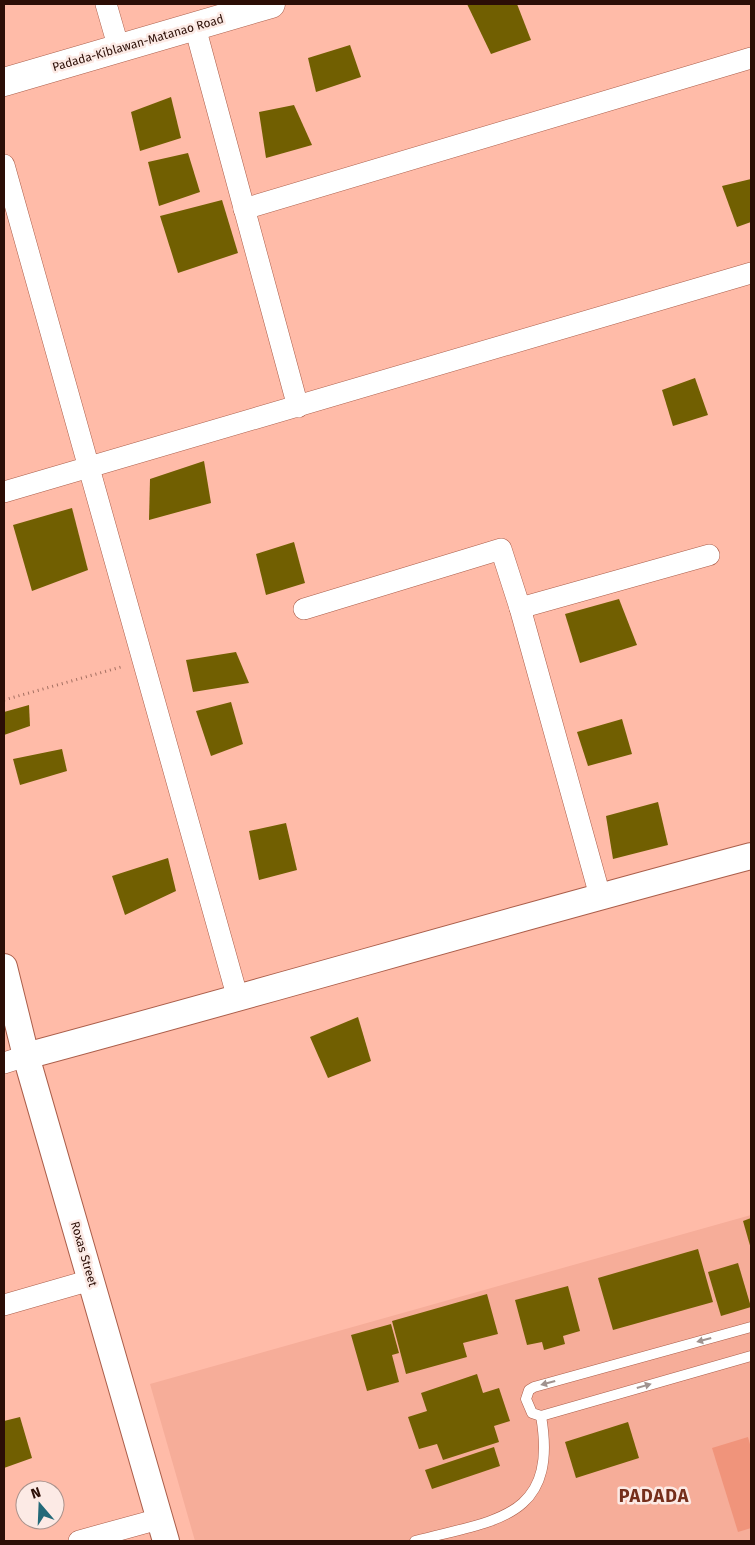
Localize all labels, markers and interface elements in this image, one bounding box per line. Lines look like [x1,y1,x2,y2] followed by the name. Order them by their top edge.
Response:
[51,12,225,74] street label: Padada-Kiblawan-Matanao Road
[68,1220,100,1289] street label: Roxas Street
[697,1337,712,1345] one-way arrow
[540,1380,555,1388] one-way arrow
[637,1382,652,1390] one-way arrow
[15,1480,65,1530] north arrow
[29,1484,43,1503] text: N
[619,1485,689,1507] district label: PADADA

